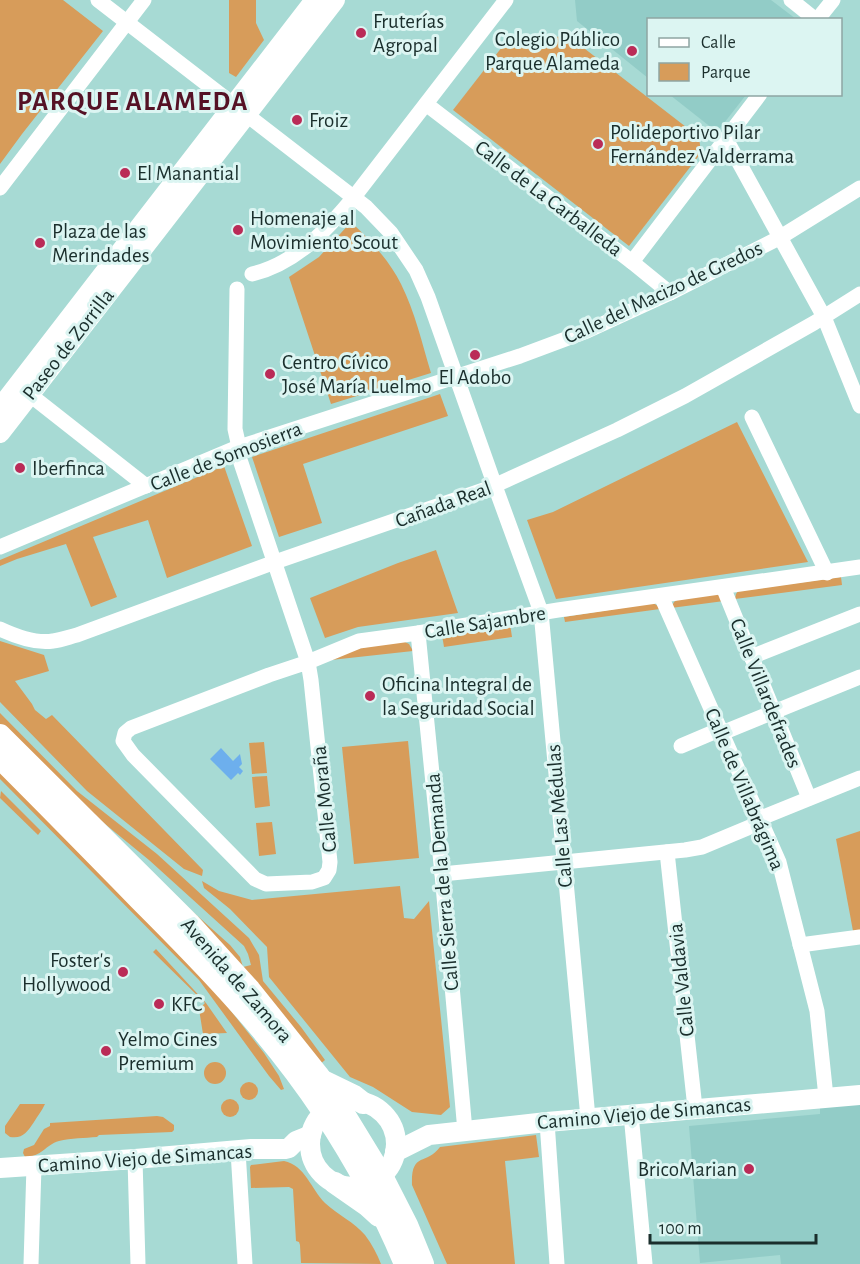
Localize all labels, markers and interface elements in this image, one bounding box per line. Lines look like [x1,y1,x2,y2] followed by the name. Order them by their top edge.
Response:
[373,11,444,56] place label: Fruterías Agropal
[647,18,842,96] legend
[354,26,368,40] marker: Fruterías Agropal
[485,29,620,74] place label: Colegio Público Parque Alameda
[701,34,736,52] text: Calle
[625,44,639,58] marker: Colegio Público Parque Alameda
[701,64,750,82] text: Parque
[17,88,249,116] district label: PARQUE ALAMEDA
[309,110,348,131] place label: Froiz
[290,113,304,127] marker: Froiz
[610,122,794,167] place label: Polideportivo Pilar Fernández Valderrama
[471,136,626,261] street label: Calle de La Carballeda
[591,137,605,151] marker: Polideportivo Pilar Fernández Valderrama
[137,163,239,184] place label: El Manantial
[118,166,132,180] marker: El Manantial
[250,208,398,253] place label: Homenaje al Movimiento Scout
[52,221,149,266] place label: Plaza de las Merindades
[231,223,245,237] marker: Homenaje al Movimiento Scout
[33,236,47,250] marker: Plaza de las Merindades
[561,237,766,348] street label: Calle del Macizo de Gredos
[19,285,118,404] street label: Paseo de Zorrilla
[468,348,482,362] marker: El Adobo
[282,352,432,397] place label: Centro Cívico José María Luelmo
[263,367,277,381] marker: Centro Cívico José María Luelmo
[439,367,511,388] place label: El Adobo
[148,418,305,495] street label: Calle de Somosierra
[32,458,105,479] place label: Iberfinca
[13,461,27,475] marker: Iberfinca
[392,477,494,532] street label: Cañada Real
[423,603,547,642] street label: Calle Sajambre
[726,615,805,771] street label: Calle Villardefrades
[382,674,535,719] place label: Oficina Integral de la Seguridad Social
[363,689,377,703] marker: Oficina Integral de la Seguridad Social
[701,705,788,874] street label: Calle de Villabrágima
[543,743,576,889] street label: Calle Las Médulas
[308,744,341,853] street label: Calle Moraña
[422,772,462,992] street label: Calle Sierra de la Demanda
[177,914,296,1047] street label: Avenida de Zamora
[665,922,698,1038] street label: Calle Valdavia
[22,950,111,995] place label: Foster's Hollywood
[116,965,130,979] marker: Foster's Hollywood
[171,994,203,1015] place label: KFC
[152,997,166,1011] marker: KFC
[118,1029,217,1074] place label: Yelmo Cines Premium
[99,1044,113,1058] marker: Yelmo Cines Premium
[536,1094,752,1133] street label: Camino Viejo de Simancas
[37,1141,253,1176] street label: Camino Viejo de Simancas
[638,1159,737,1180] place label: BricoMarian
[742,1162,756,1176] marker: BricoMarian
[650,1207,816,1245] scale bar
[659,1220,702,1238] text: 100 m

